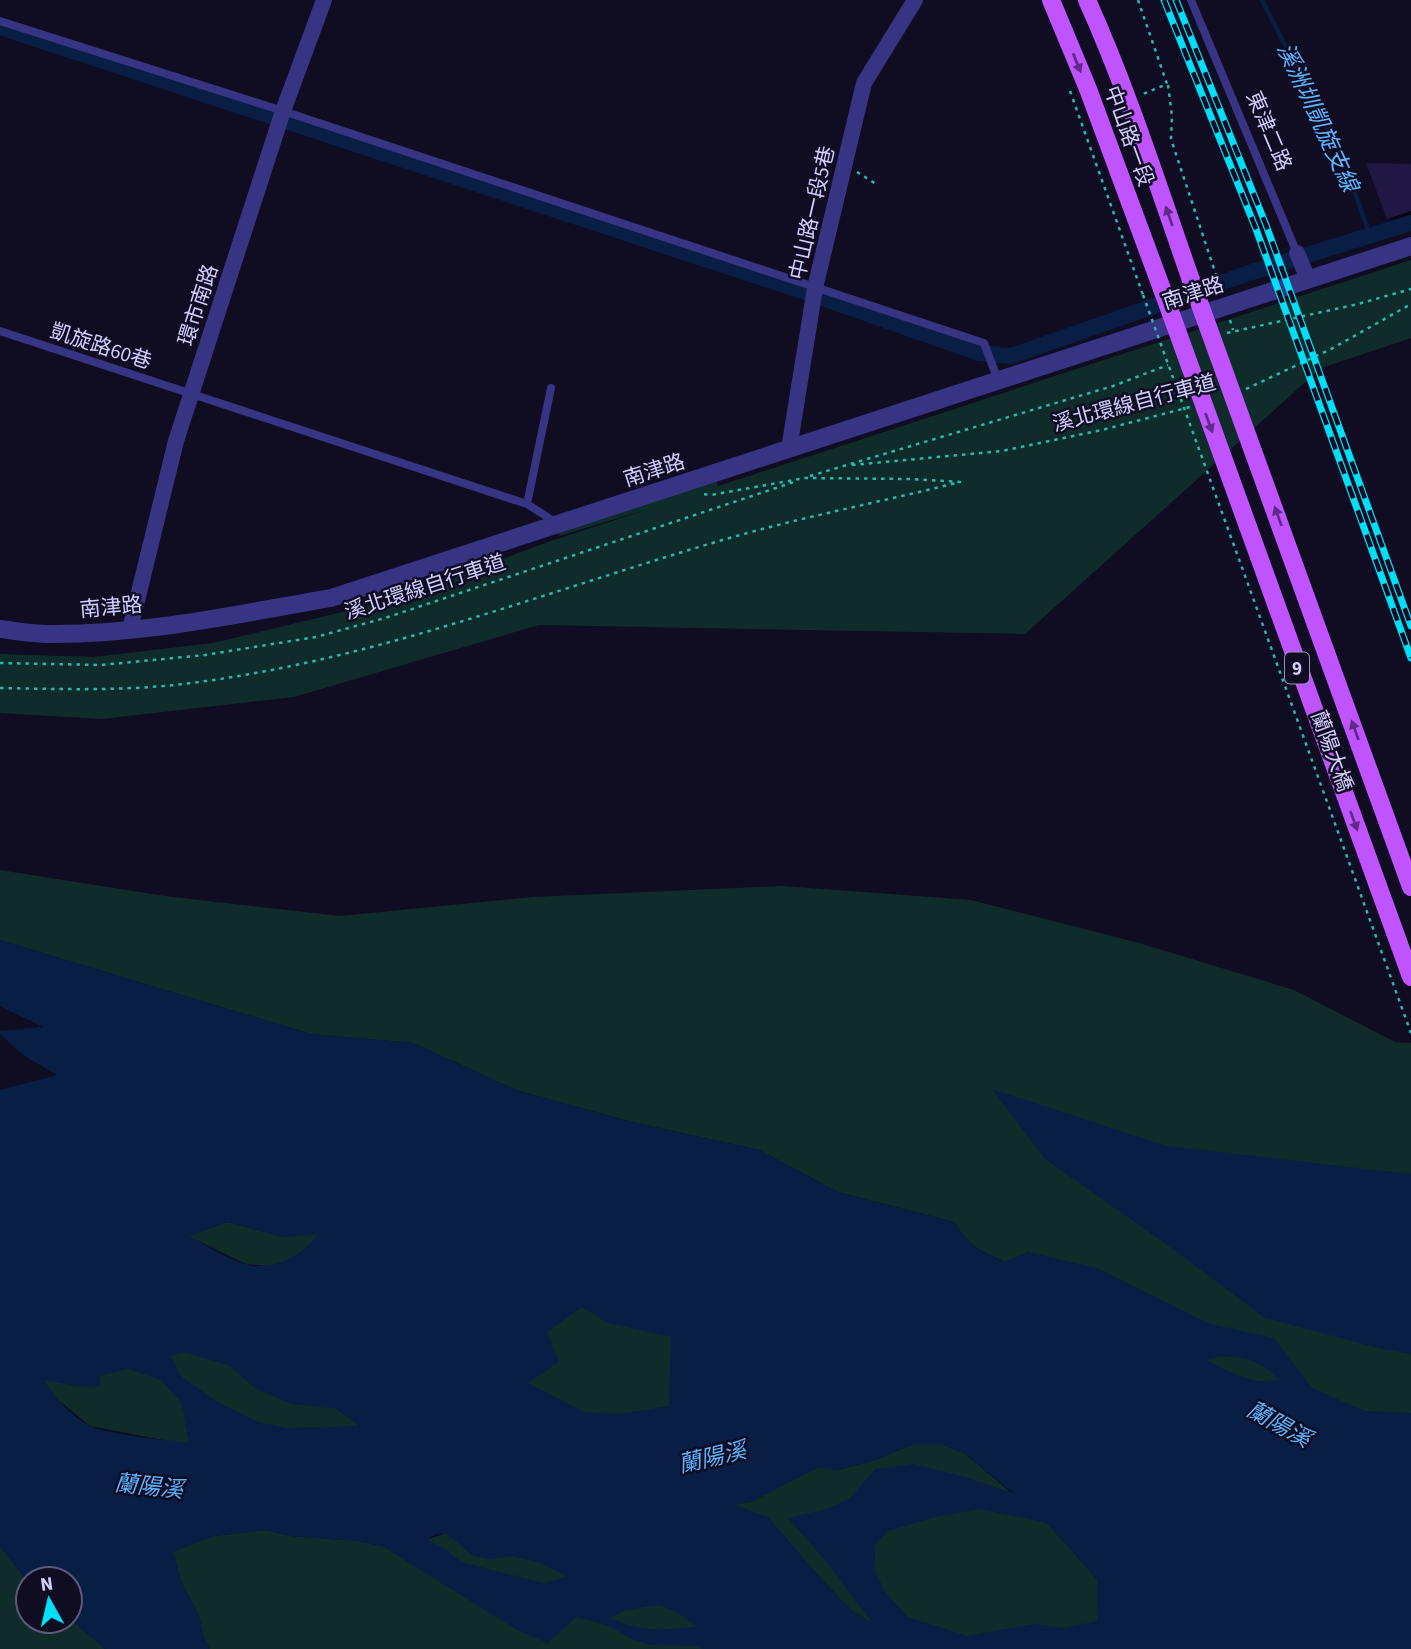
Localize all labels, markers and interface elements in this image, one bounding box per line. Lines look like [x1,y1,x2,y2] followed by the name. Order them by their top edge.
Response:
[1269,37,1368,200] water label: 溪洲圳凱旋支線
[1071,53,1083,73] one-way arrow
[1097,82,1161,190] street label: 中山路一段
[1239,86,1299,176] street label: 東津二路
[782,143,842,283] street label: 中山路一段5巷
[1163,205,1174,226] one-way arrow
[171,260,225,350] street label: 環市南路
[1158,269,1228,317] street label: 南津路
[46,316,156,376] street label: 凱旋路60巷
[1049,367,1219,439] street label: 溪北環線自行車道
[1204,413,1215,434] one-way arrow
[619,446,689,494] street label: 南津路
[1272,506,1283,527] one-way arrow
[340,547,510,627] street label: 溪北環線自行車道
[78,589,144,625] street label: 南津路
[1285,652,1309,684] road number: 9
[1304,706,1360,796] street label: 蘭陽大橋
[1349,720,1360,741] one-way arrow
[1348,811,1359,832] one-way arrow
[1241,1393,1320,1457] water label: 蘭陽溪
[675,1433,752,1481] water label: 蘭陽溪
[113,1466,188,1507] water label: 蘭陽溪
[14,1565,84,1635] north arrow
[39,1570,55,1599] text: N

